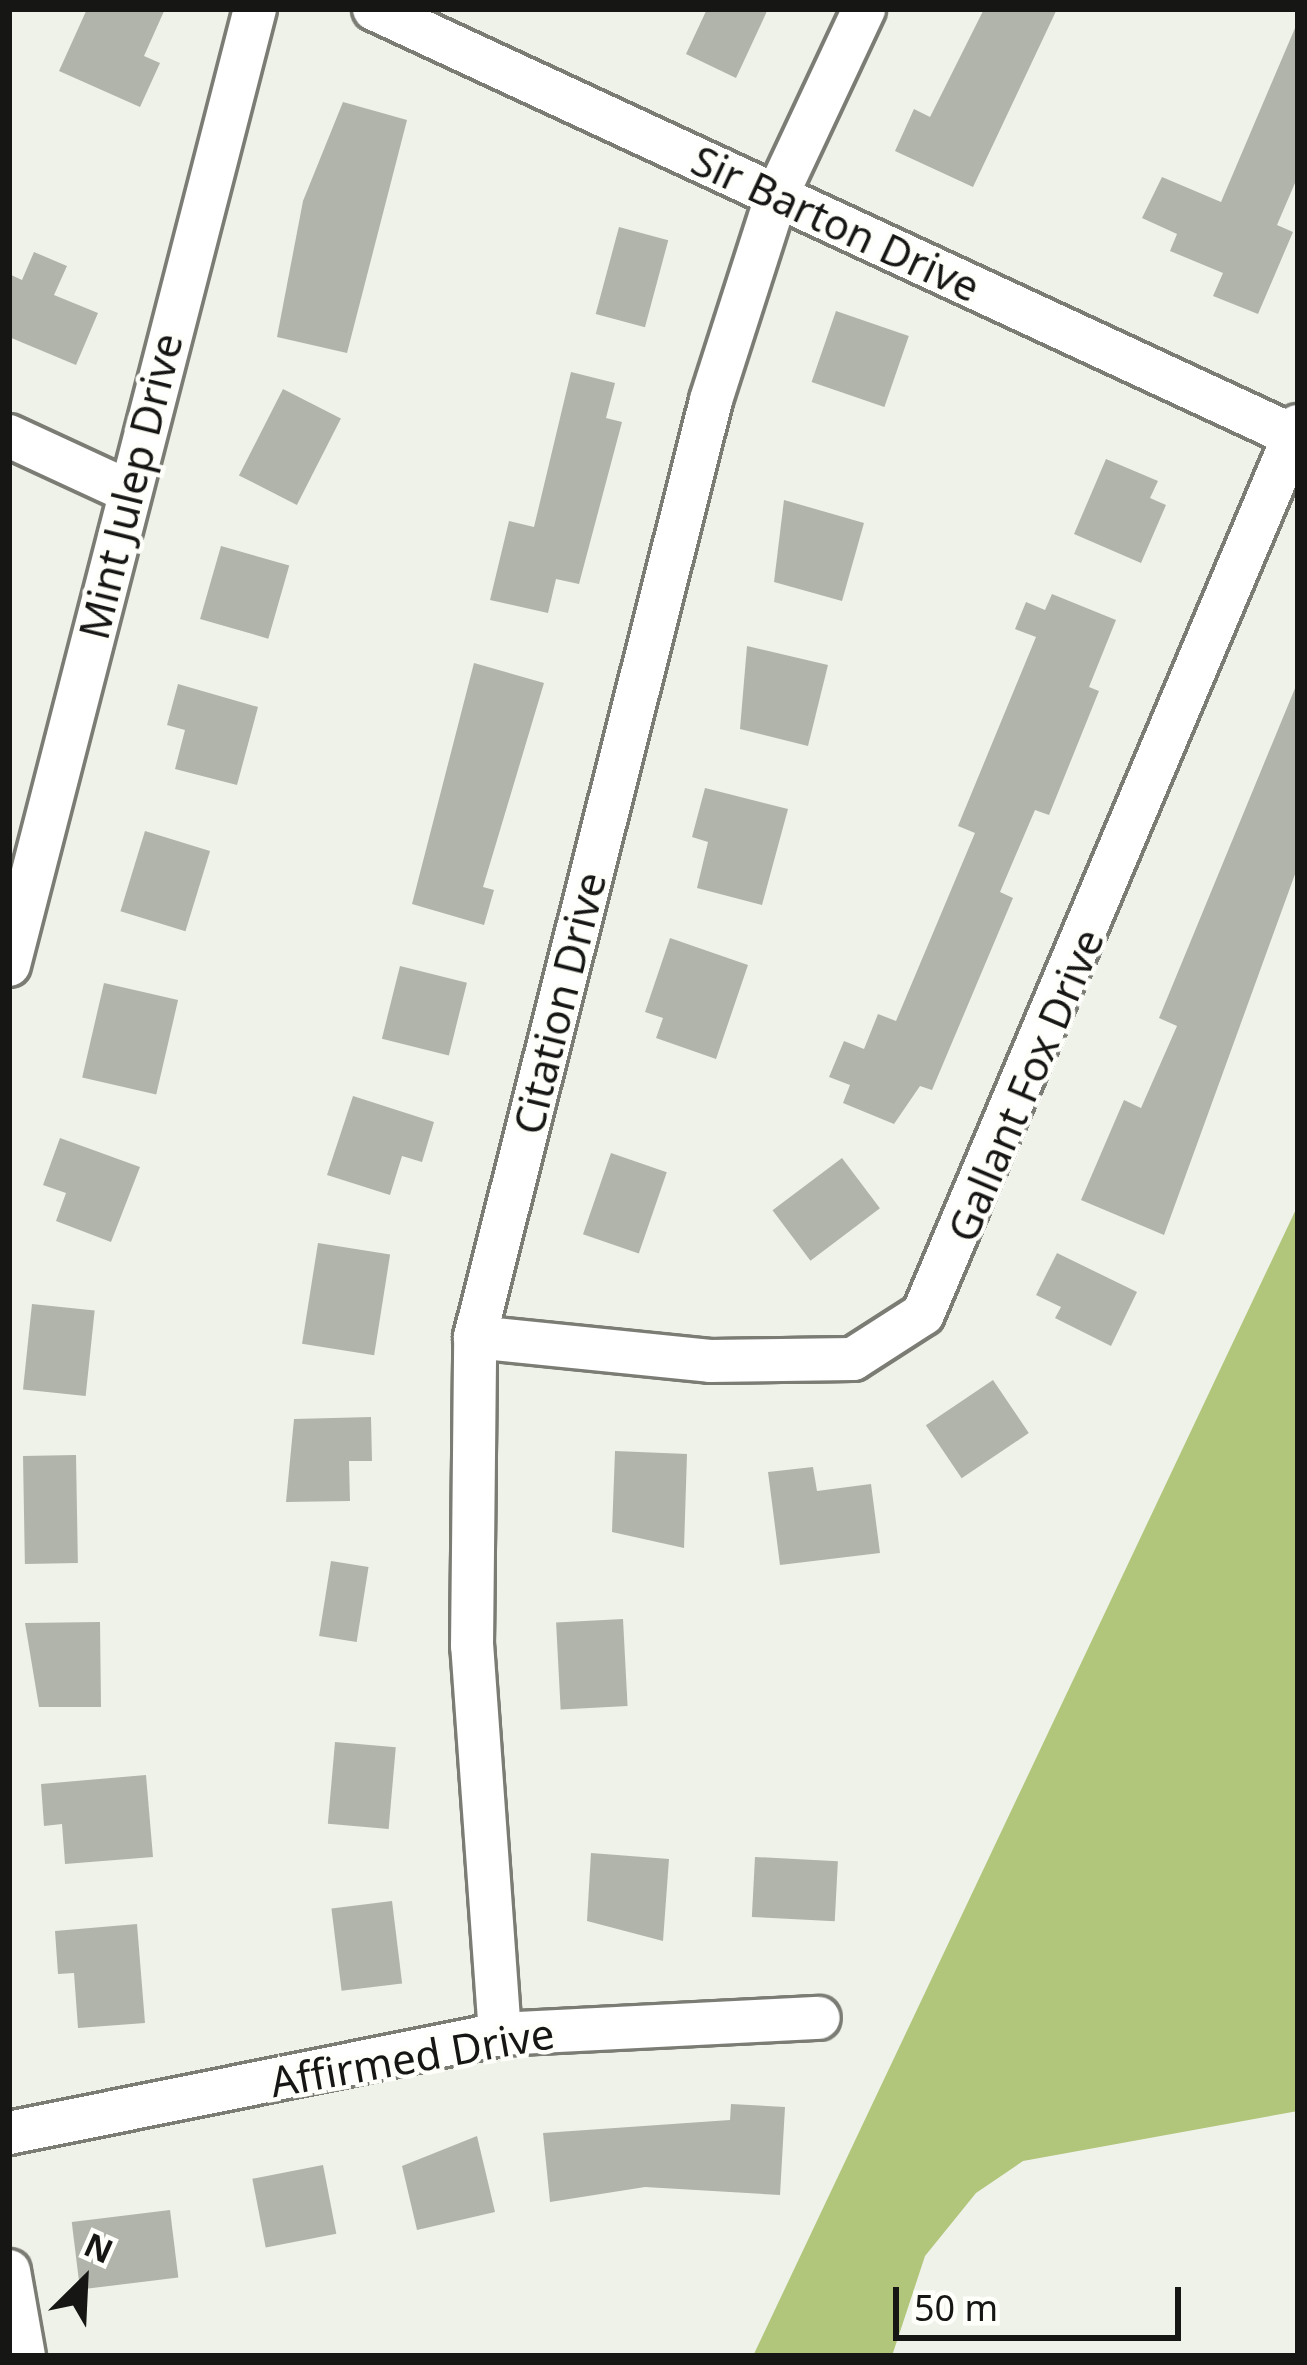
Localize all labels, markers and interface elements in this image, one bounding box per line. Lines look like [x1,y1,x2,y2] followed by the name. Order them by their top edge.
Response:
[684,134,988,312] street label: Sir Barton Drive
[68,328,192,644] street label: Mint Julep Drive
[502,867,616,1139] street label: Citation Drive
[936,921,1114,1249] street label: Gallant Fox Drive
[266,2007,558,2107] street label: Affirmed Drive
[24,2221,144,2341] north arrow
[77,2222,120,2274] text: N
[899,2263,1187,2337] scale bar
[914,2283,998,2332] text: 50 m

